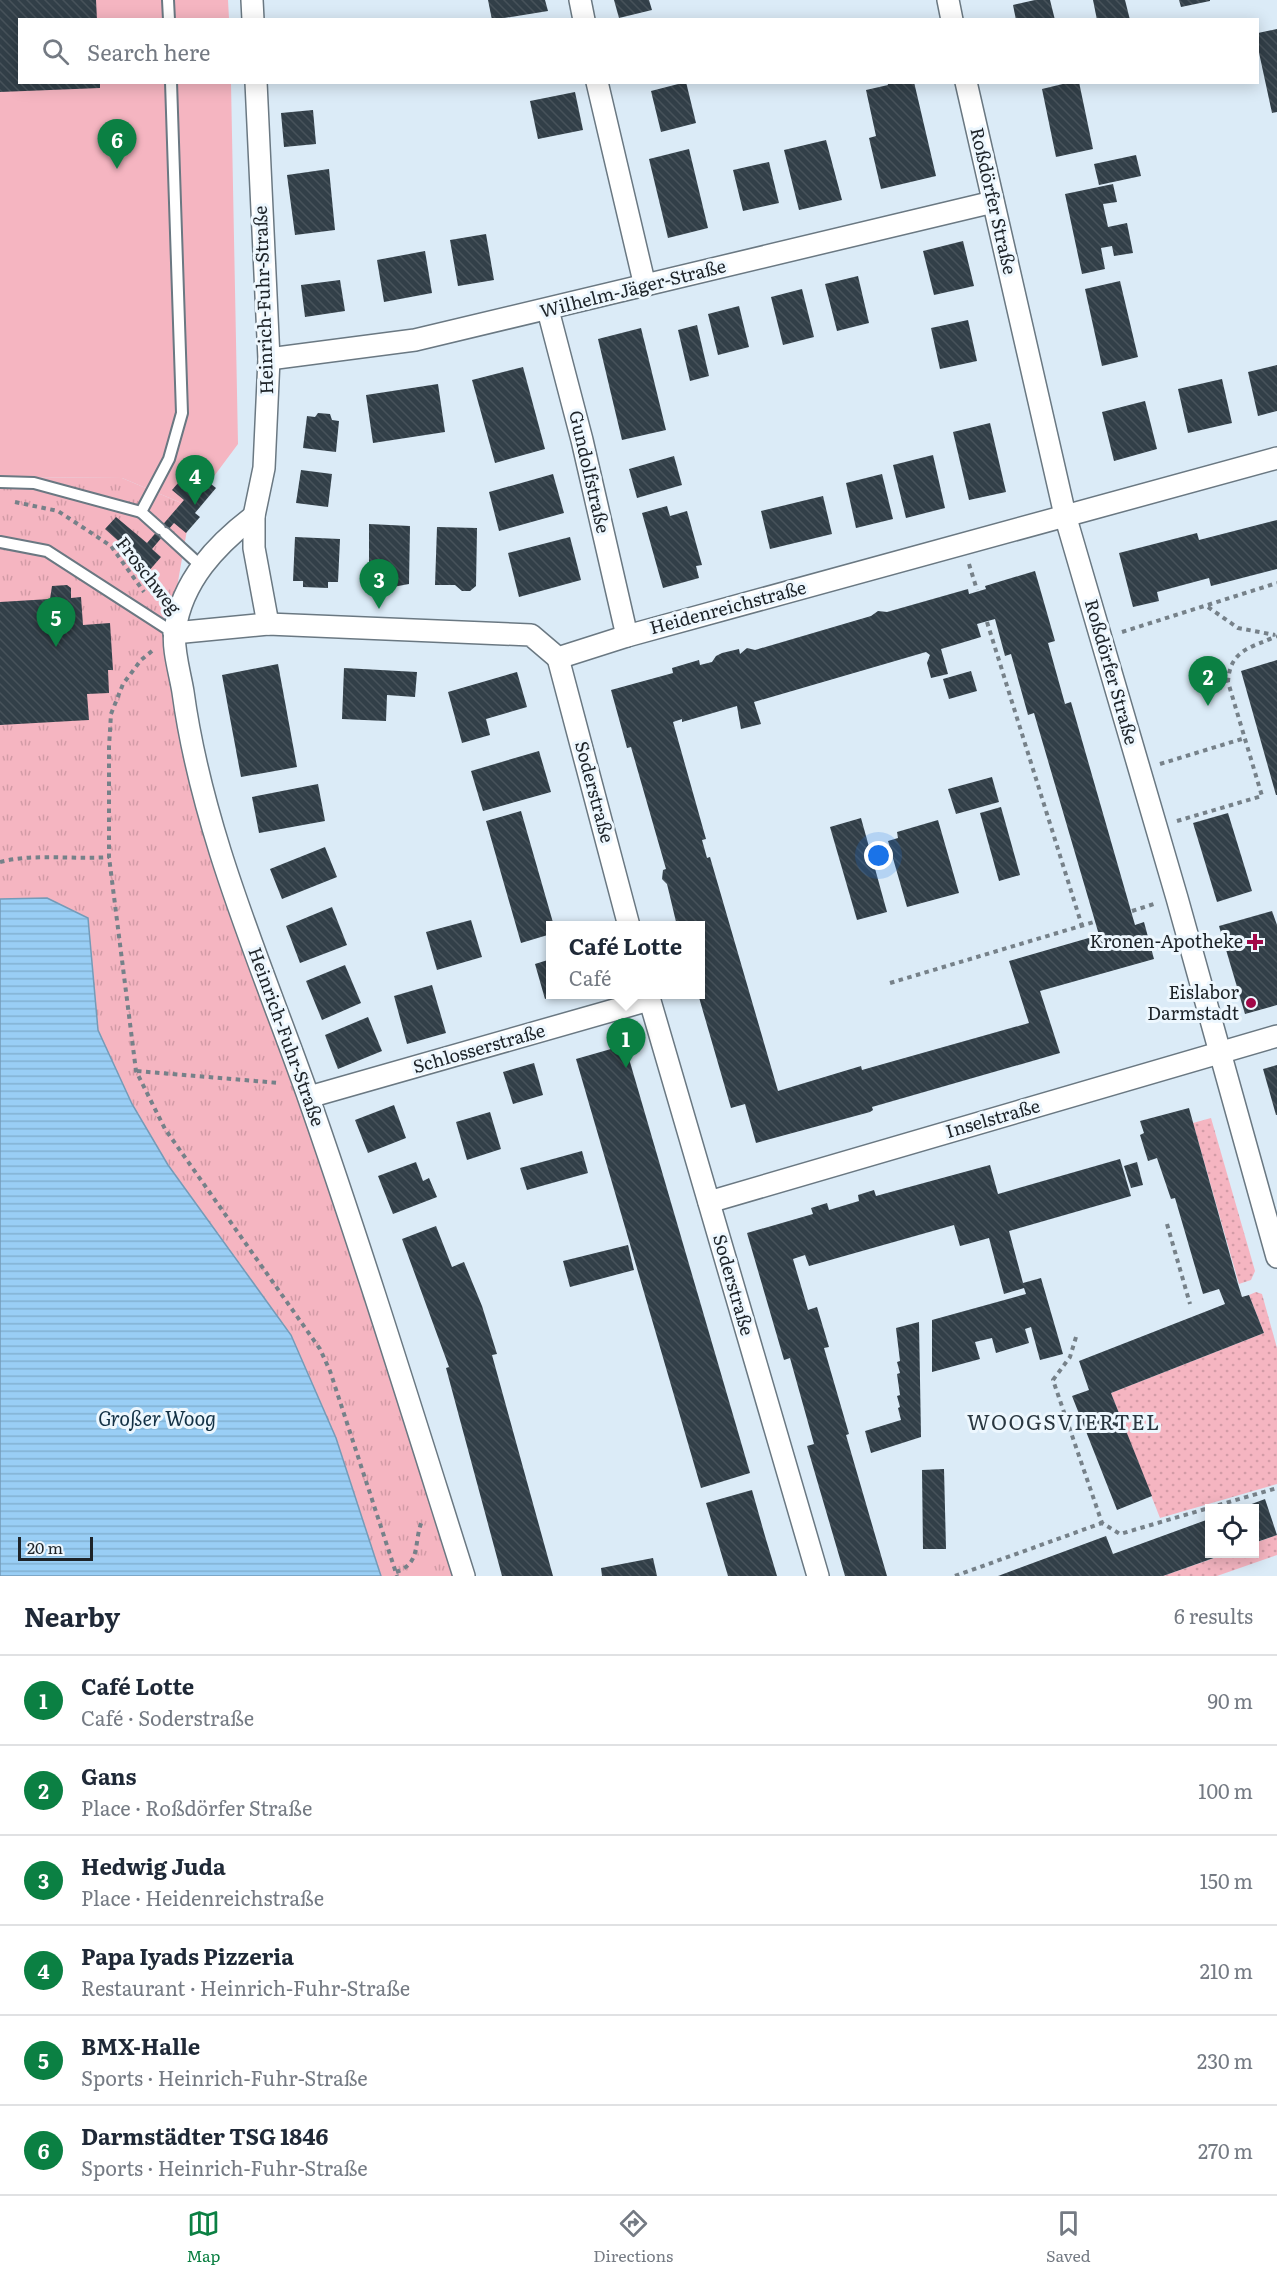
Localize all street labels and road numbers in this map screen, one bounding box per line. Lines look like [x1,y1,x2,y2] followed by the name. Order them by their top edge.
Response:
[964,124,1025,277] street label: Roßdörfer Straße
[246,205,279,395] street label: Heinrich-Fuhr-Straße
[537,251,729,324] street label: Wilhelm-Jäger-Straße
[563,408,618,536] street label: Gundolfstraße
[110,530,189,620] street label: Froschweg
[646,573,809,640] street label: Heidenreichstraße
[1079,596,1146,748] street label: Roßdörfer Straße
[569,738,622,846] street label: Soderstraße
[242,943,332,1130] street label: Heinrich-Fuhr-Straße
[409,1016,548,1079] street label: Schlosserstraße
[942,1091,1043,1144] street label: Inselstraße
[707,1231,762,1338] street label: Soderstraße

